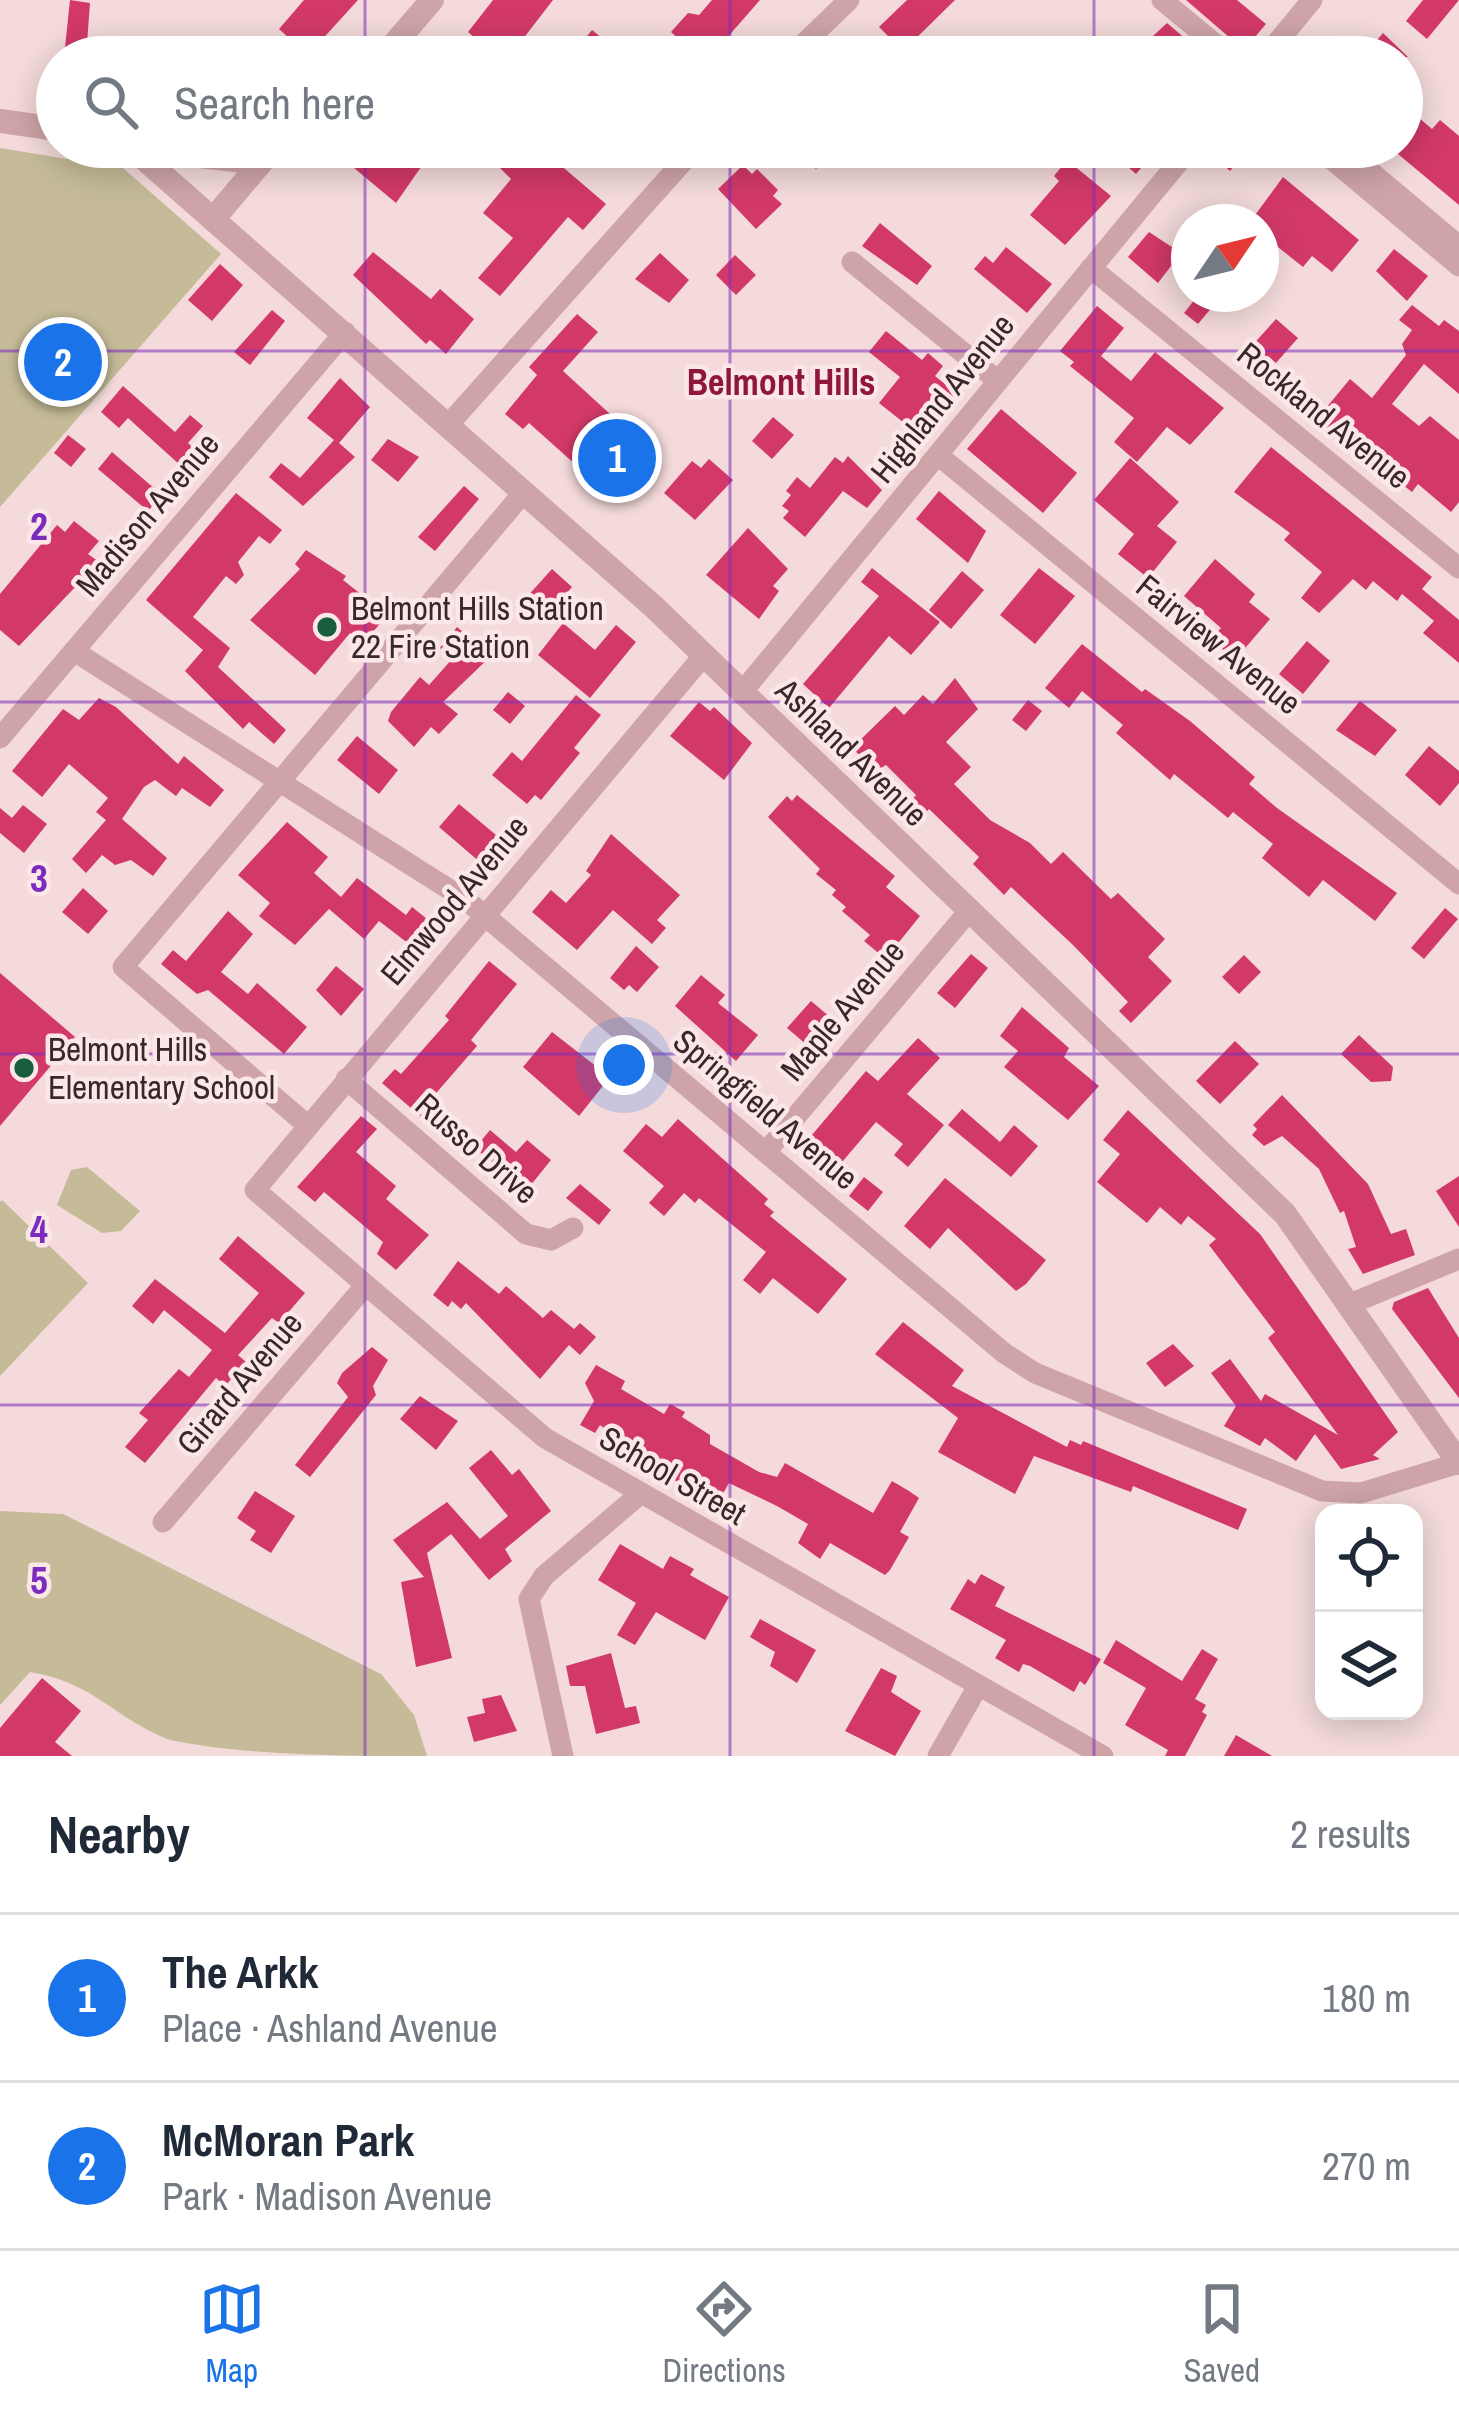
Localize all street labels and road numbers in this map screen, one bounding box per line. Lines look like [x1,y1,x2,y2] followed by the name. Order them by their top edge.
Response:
[860,304,1024,492] street label: Highland Avenue
[1228,332,1420,498] street label: Rockland Avenue
[66,423,228,605] street label: Madison Avenue
[1128,564,1310,724] street label: Fairview Avenue
[766,668,937,836] street label: Ashland Avenue
[370,806,538,994] street label: Elmwood Avenue
[770,930,914,1090] street label: Maple Avenue
[664,1019,868,1199] street label: Springfield Avenue
[406,1083,548,1213] street label: Russo Drive
[166,1302,312,1464] street label: Girard Avenue
[592,1415,754,1535] street label: School Street

